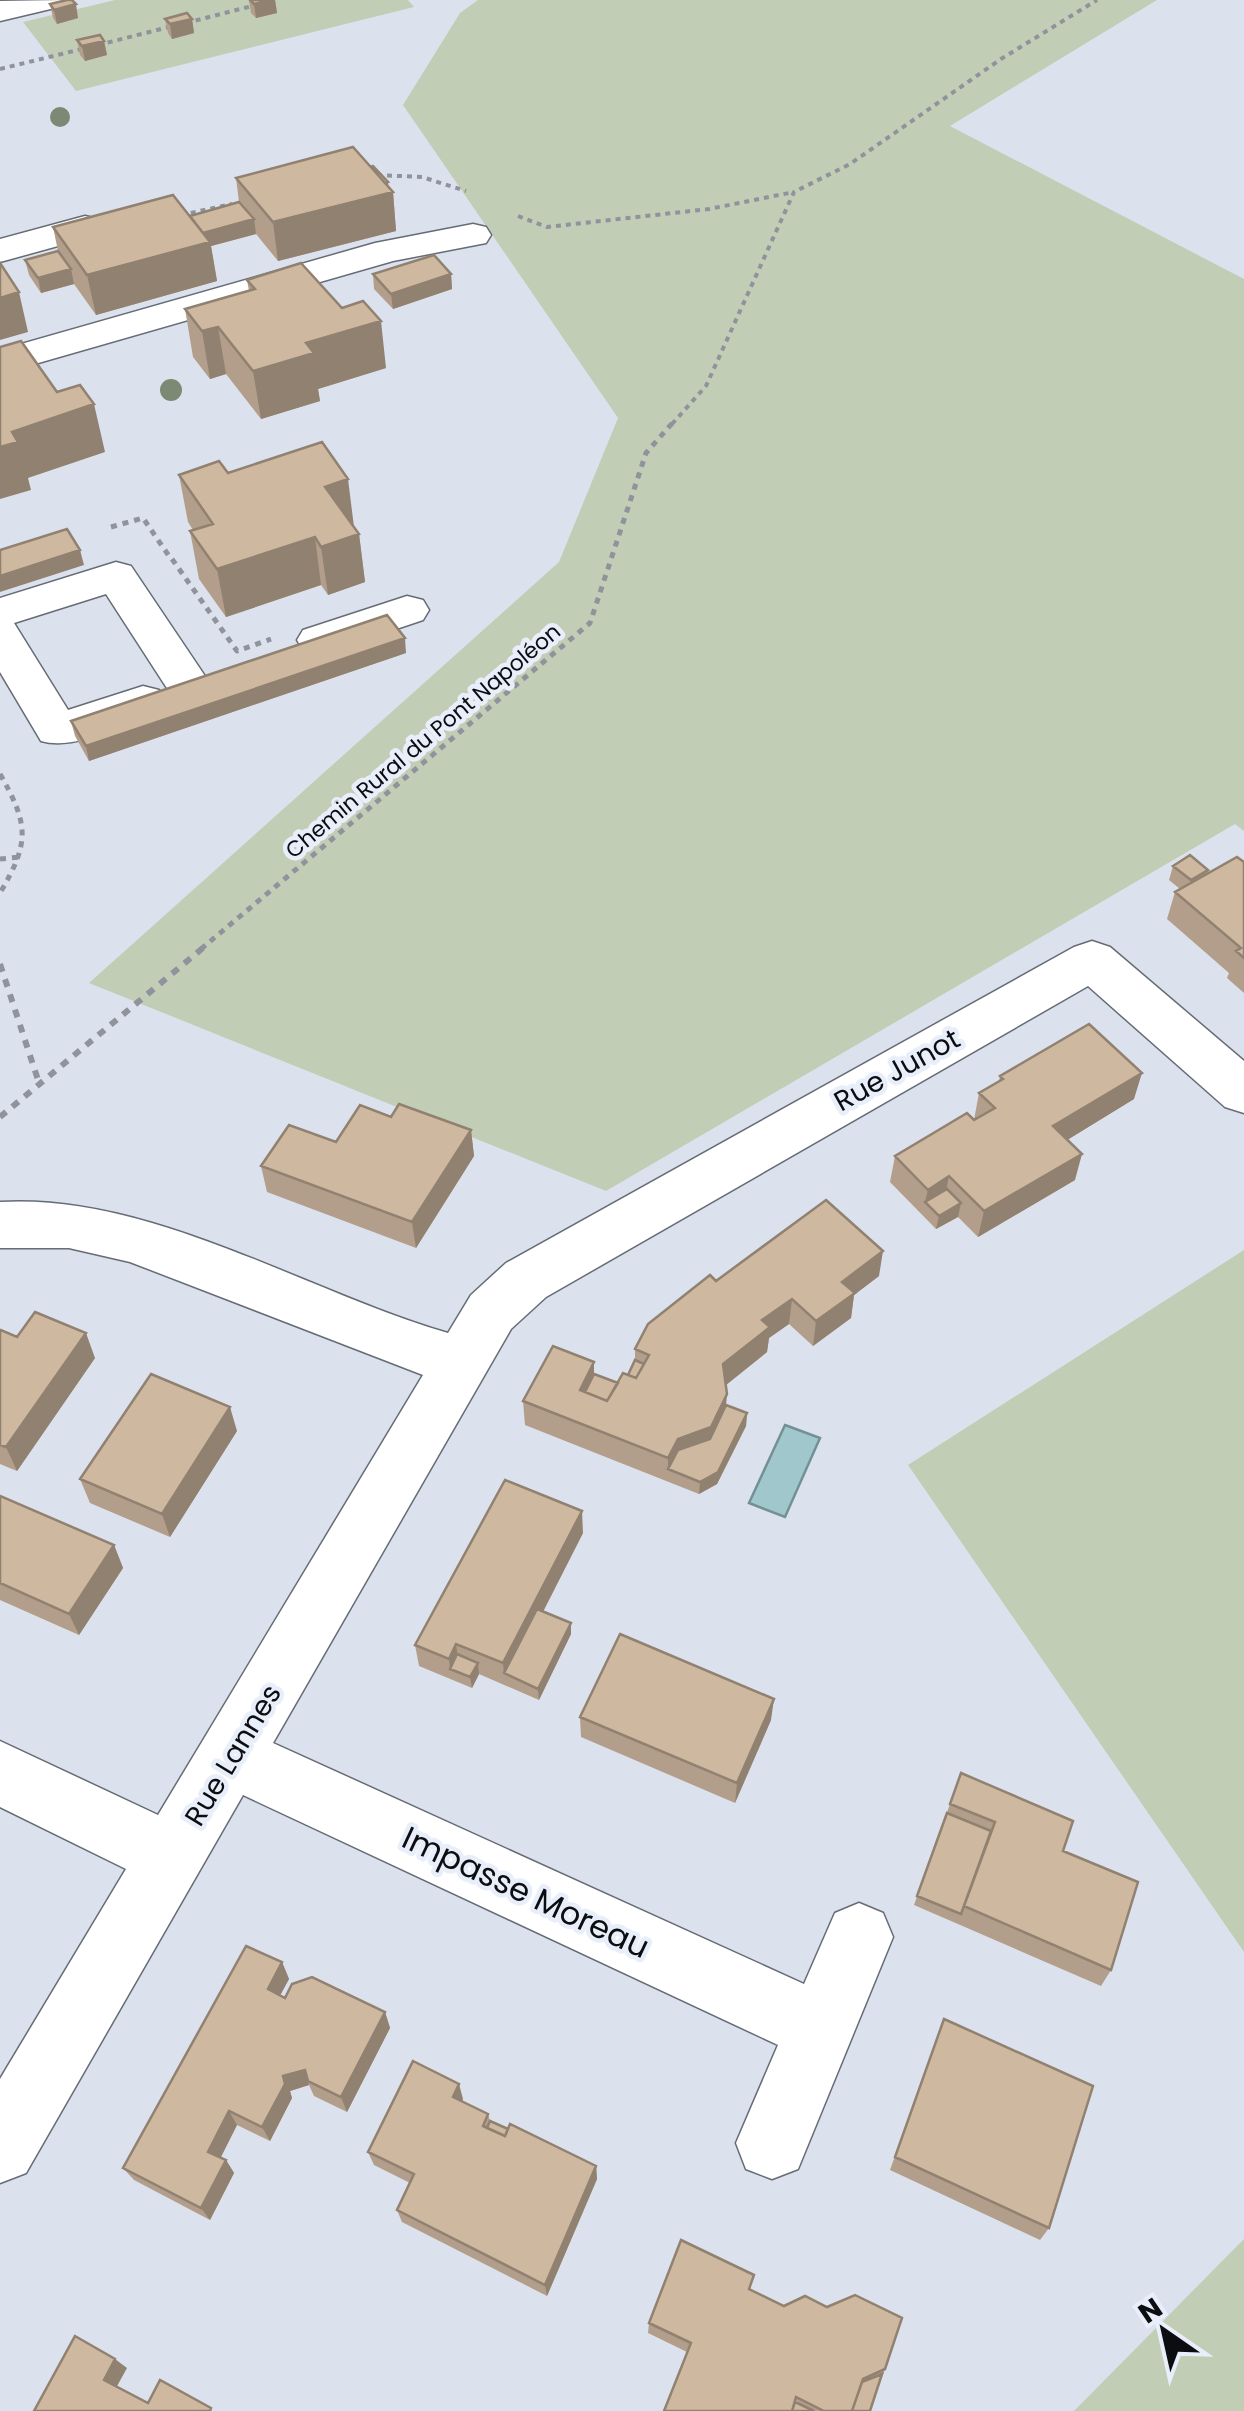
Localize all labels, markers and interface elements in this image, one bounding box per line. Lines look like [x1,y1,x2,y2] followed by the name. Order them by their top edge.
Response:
[279,616,567,866] street label: Chemin Rural du Pont Napoléon
[827,1019,967,1121] street label: Rue Junot
[175,1677,291,1833] street label: Rue Lannes
[395,1815,657,1969] street label: Impasse Moreau
[1114,2281,1214,2381] north arrow
[1131,2289,1170,2333] text: N

